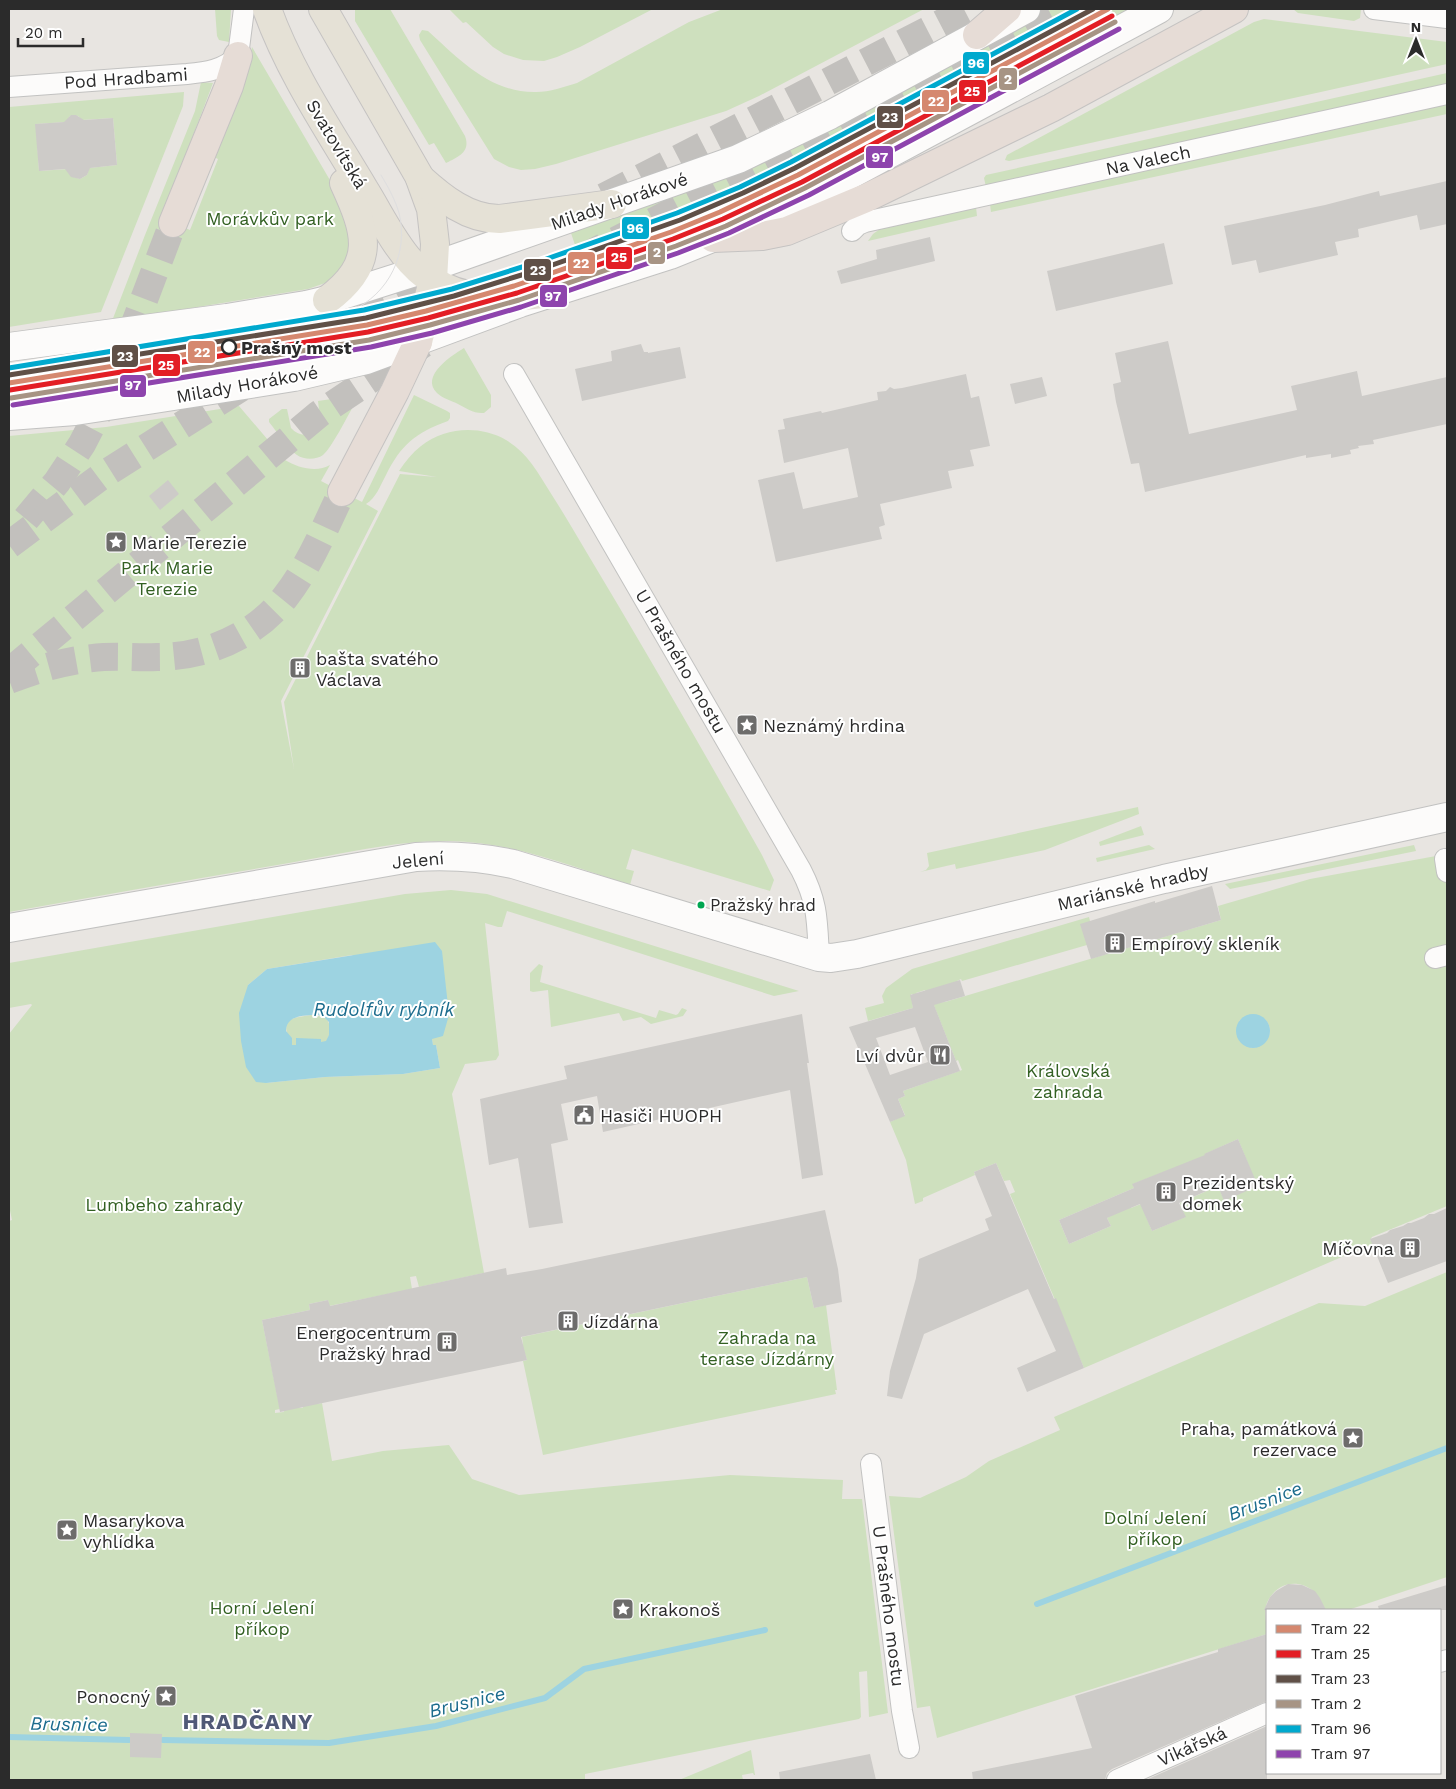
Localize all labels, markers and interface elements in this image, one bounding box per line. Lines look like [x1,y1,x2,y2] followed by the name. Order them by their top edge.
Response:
[18,15,82,47] scale bar
[1391,15,1441,65] north arrow
[1411,19,1421,35] text: N
[25,24,63,42] text: 20 m
[962,51,990,75] line badge: 96
[967,55,985,71] text: 96
[63,63,189,93] street label: Pod Hradbami
[998,67,1018,91] line badge: 2
[1004,71,1012,87] text: 2
[958,79,987,103] line badge: 25
[964,83,980,99] text: 25
[921,89,950,113] line badge: 22
[928,93,944,109] text: 22
[302,96,372,192] street label: Svatovítská
[876,105,904,129] line badge: 23
[882,109,898,125] text: 23
[1104,141,1192,179] street label: Na Valech
[865,145,894,169] line badge: 97
[872,149,889,165] text: 97
[548,168,690,234] street label: Milady Horákové
[206,208,334,229] park label: Morávkův park
[621,216,650,240] line badge: 96
[626,220,644,236] text: 96
[647,241,666,265] line badge: 2
[653,244,661,260] text: 2
[605,246,633,270] line badge: 25
[611,249,627,265] text: 25
[567,251,596,275] line badge: 22
[573,255,589,271] text: 22
[523,258,552,282] line badge: 23
[530,262,546,278] text: 23
[539,284,568,308] line badge: 97
[545,288,562,304] text: 97
[241,337,352,358] place label: Prašný most
[221,339,237,355] marker: Prašný most
[187,340,216,364] line badge: 22
[111,344,139,368] line badge: 23
[194,344,210,360] text: 22
[117,348,133,364] text: 23
[152,353,181,377] line badge: 25
[158,357,174,373] text: 25
[174,361,320,407] street label: Milady Horákové
[119,374,147,398] line badge: 97
[125,377,142,393] text: 97
[104,530,128,554] place icon: Marie Terezie
[132,532,247,553] place label: Marie Terezie
[121,557,213,599] park label: Park Marie Terezie
[631,585,731,737] street label: U Prašného mostu
[316,648,439,690] place label: bašta svatého Václava
[288,656,312,680] building icon: bašta svatého Václava
[735,713,759,737] place icon: Neznámý hrdina
[763,715,905,736] place label: Neznámý hrdina
[391,847,445,873] street label: Jelení
[1055,859,1211,915] street label: Mariánské hradby
[710,895,816,915] place label: Pražský hrad
[696,900,706,910] marker: Pražský hrad
[1103,931,1127,955] building icon: Empírový skleník
[1131,933,1280,954] place label: Empírový skleník
[313,998,455,1021] water label: Rudolfův rybník
[928,1043,952,1067] restaurant icon: Lví dvůr
[855,1045,924,1066] place label: Lví dvůr
[1026,1060,1110,1102] park label: Královská zahrada
[572,1103,596,1127] public building icon: Hasiči HUOPH
[600,1105,722,1126] place label: Hasiči HUOPH
[1182,1172,1295,1214] place label: Prezidentský domek
[1154,1180,1178,1204] building icon: Prezidentský domek
[85,1194,243,1215] park label: Lumbeho zahrady
[1398,1236,1422,1260] building icon: Míčovna
[1322,1238,1394,1259] place label: Míčovna
[556,1309,580,1333] building icon: Jízdárna
[584,1311,659,1332] place label: Jízdárna
[296,1322,431,1364] place label: Energocentrum Pražský hrad
[700,1327,835,1369] park label: Zahrada na terase Jízdárny
[435,1330,459,1354] building icon: Energocentrum Pražský hrad
[1180,1418,1337,1460] place label: Praha, památková rezervace
[1341,1426,1365,1450] place icon: Praha, památková rezervace
[1224,1476,1306,1526] water label: Brusnice
[1103,1507,1207,1549] park label: Dolní Jelení příkop
[83,1510,185,1552] place label: Masarykova vyhlídka
[55,1518,79,1542] place icon: Masarykova vyhlídka
[869,1524,909,1688] street label: U Prašného mostu
[209,1597,315,1639] park label: Horní Jelení příkop
[611,1597,635,1621] place icon: Krakonoš
[639,1599,720,1620] place label: Krakonoš
[1266,1609,1441,1774] legend
[1311,1620,1370,1638] text: Tram 22
[1311,1645,1370,1663] text: Tram 25
[1311,1670,1370,1688] text: Tram 23
[426,1681,508,1723] water label: Brusnice
[154,1684,178,1708] place icon: Ponocný
[76,1686,151,1707] place label: Ponocný
[1311,1695,1362,1713] text: Tram 2
[183,1709,313,1734] district label: HRADČANY
[30,1712,108,1736] water label: Brusnice
[1311,1720,1371,1738] text: Tram 96
[1154,1721,1230,1771] street label: Vikářská
[1311,1745,1370,1763] text: Tram 97

